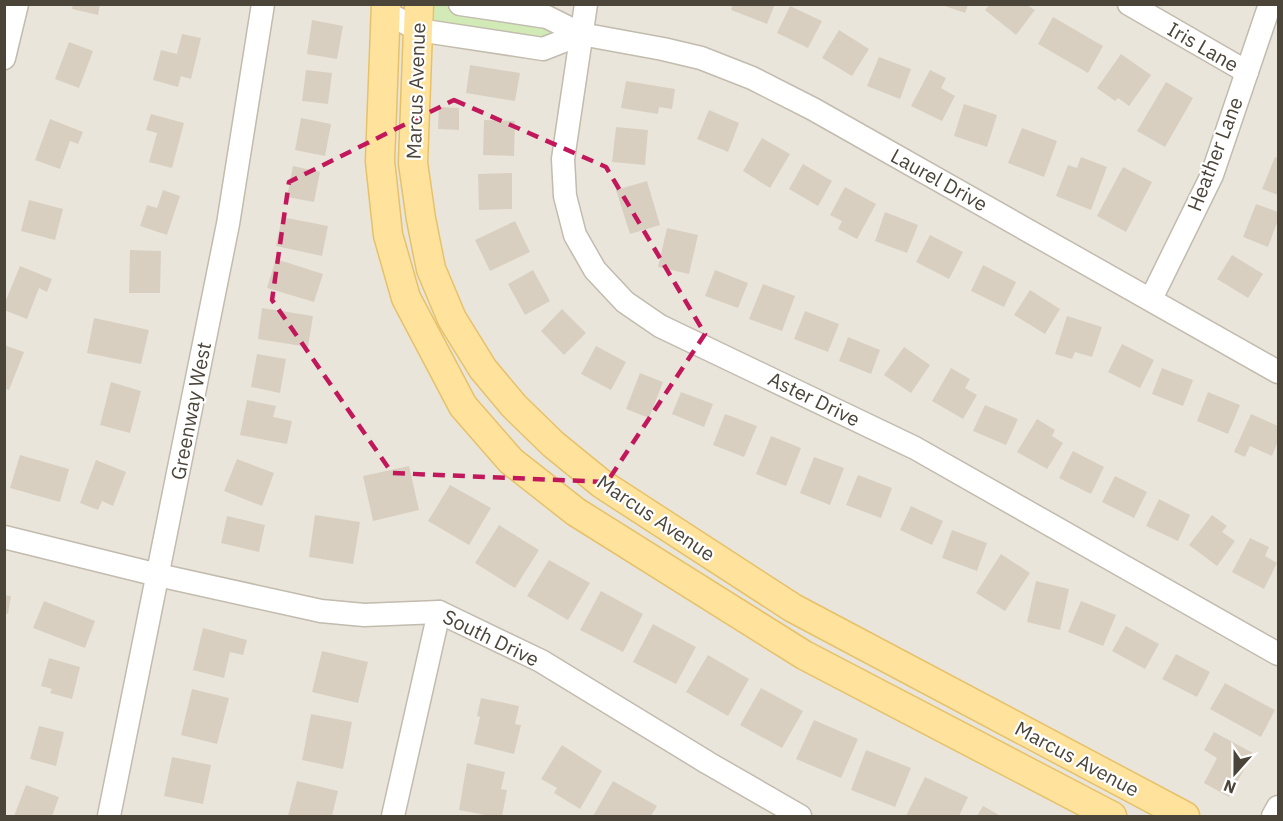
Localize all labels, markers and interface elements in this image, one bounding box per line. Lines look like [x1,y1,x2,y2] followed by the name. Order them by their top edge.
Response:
[1163,15,1244,78] street label: Iris Lane
[400,22,431,160] street label: Marcus Avenue
[1180,93,1249,215] street label: Heather Lane
[886,142,993,217] street label: Laurel Drive
[164,340,217,482] street label: Greenway West
[764,365,865,432] street label: Aster Drive
[592,468,721,567] street label: Marcus Avenue
[439,603,544,672] street label: South Drive
[1010,715,1144,803] street label: Marcus Avenue
[1205,743,1265,803] north arrow
[1221,776,1239,798] text: N

